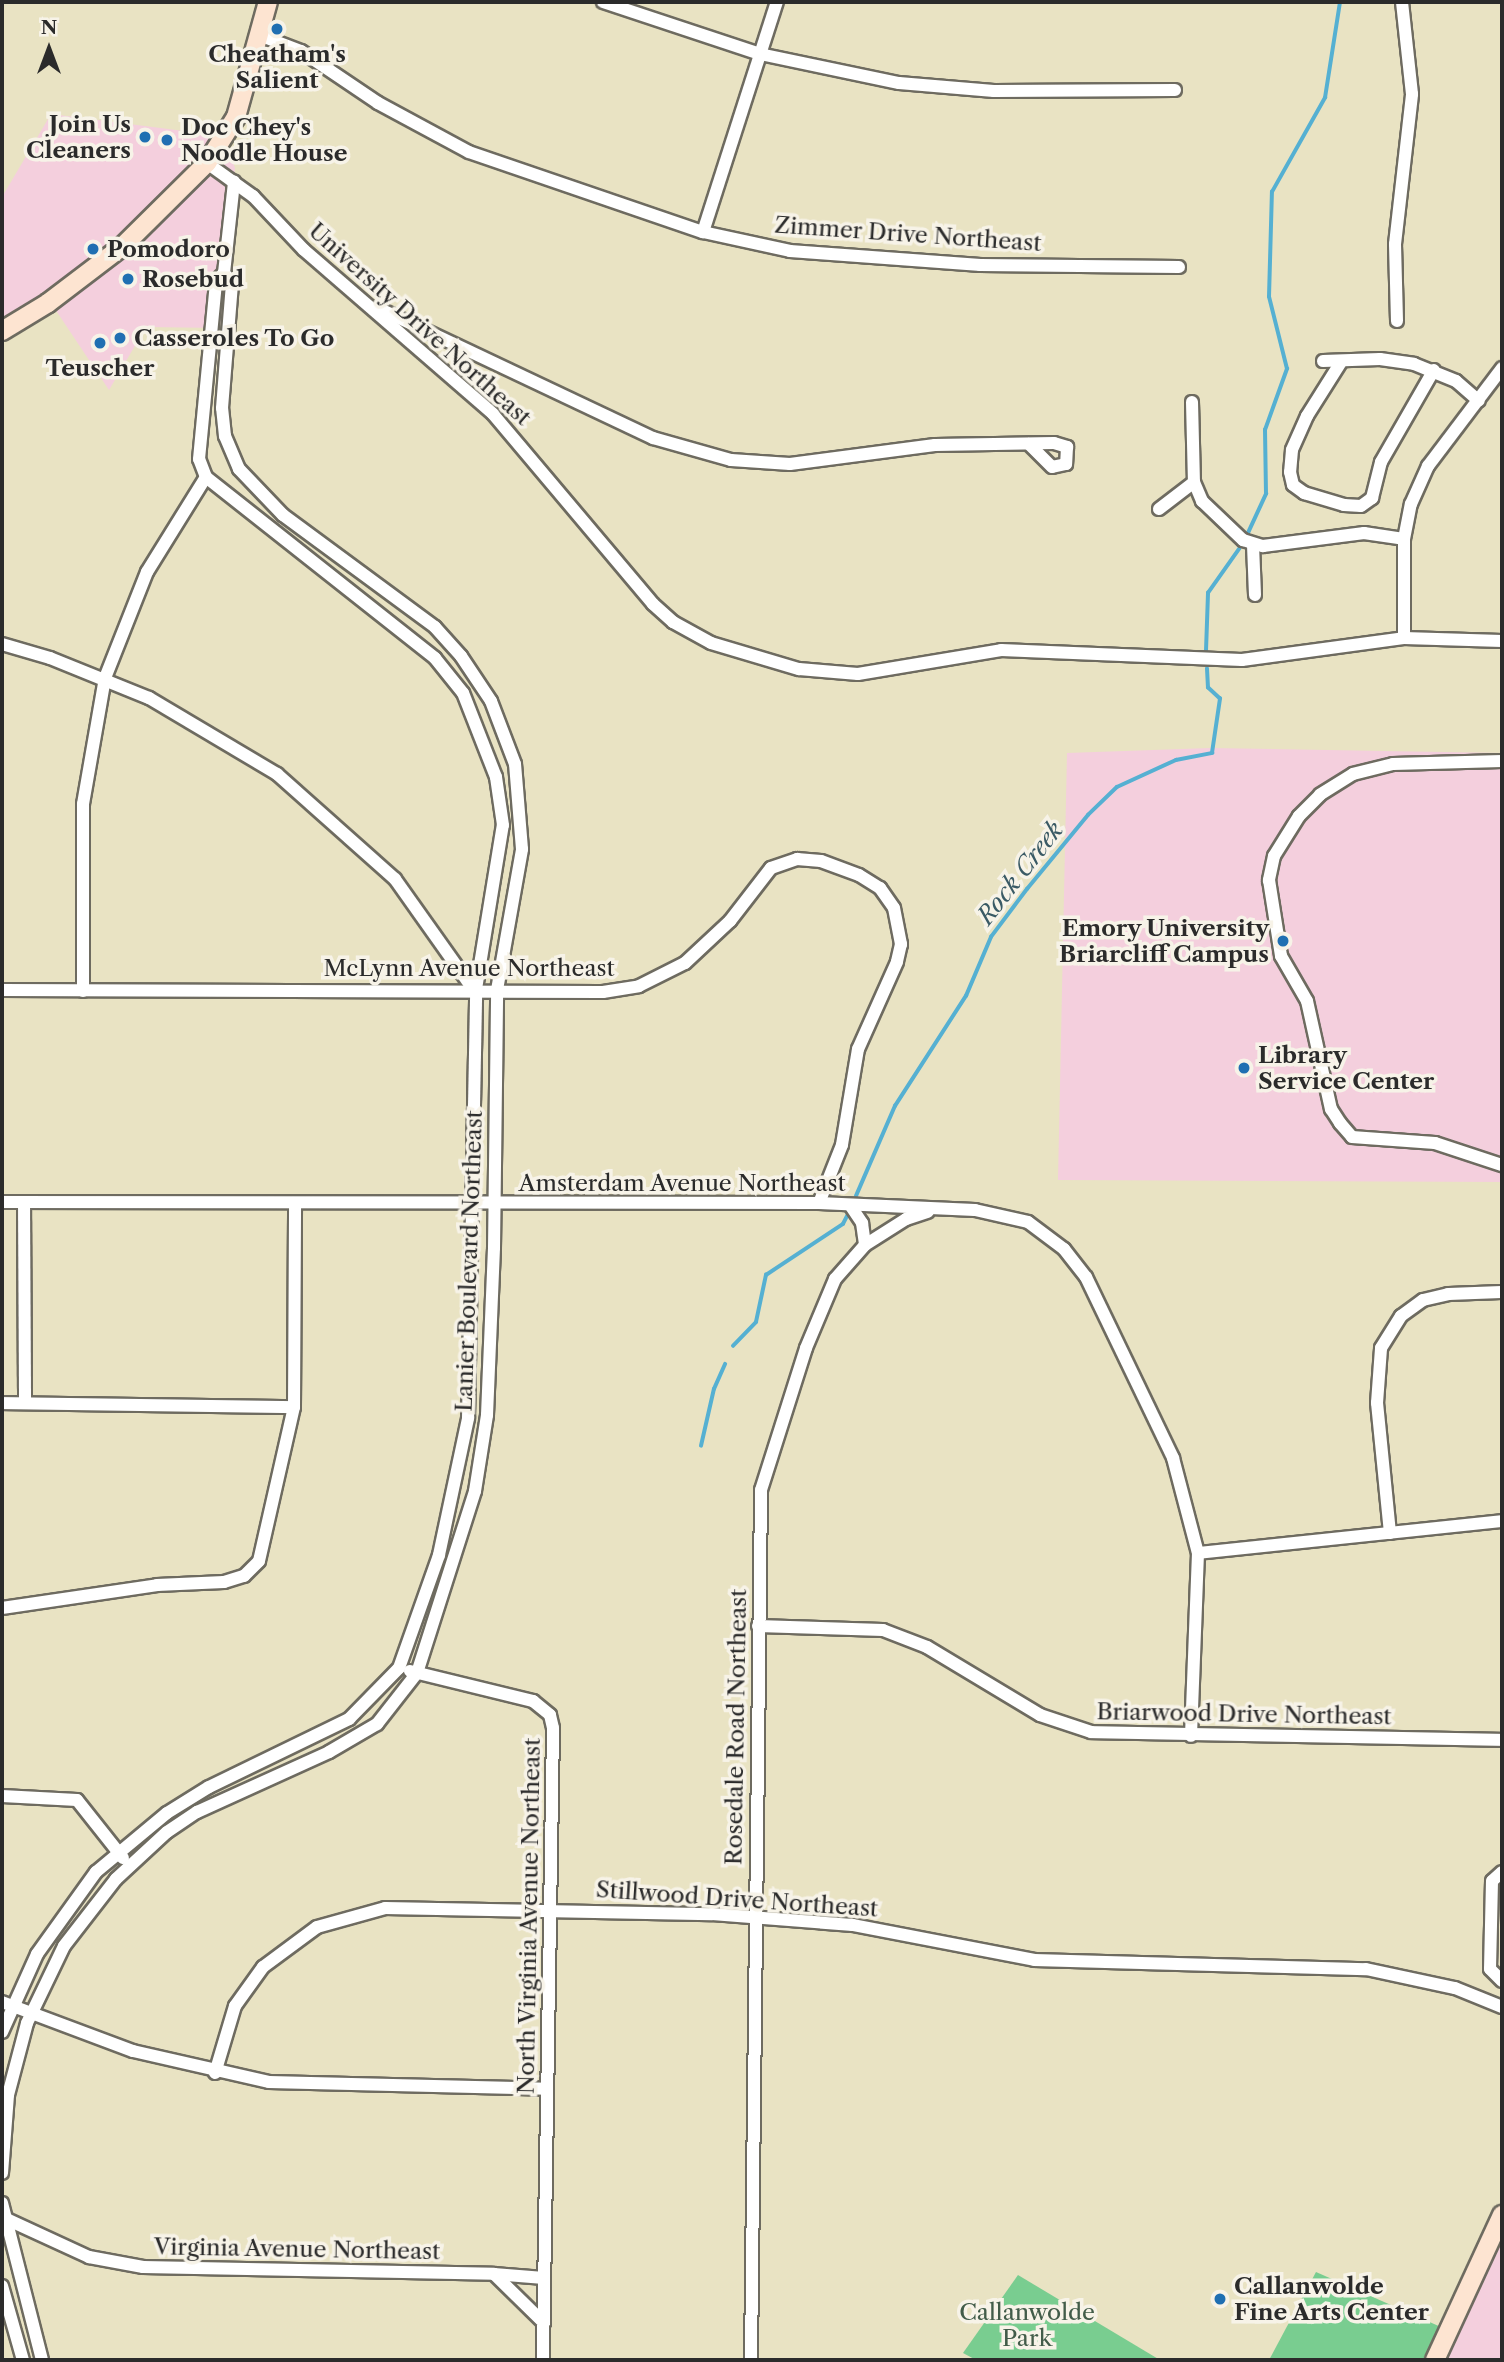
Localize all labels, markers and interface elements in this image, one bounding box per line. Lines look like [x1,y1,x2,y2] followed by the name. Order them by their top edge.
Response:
[14,14,84,84] north arrow
[41,16,57,39] text: N
[269,21,285,37] marker: Cheatham's Salient
[208,40,346,94] place label: Cheatham's Salient
[26,110,131,164] place label: Join Us Cleaners
[181,113,347,167] place label: Doc Chey's Noodle House
[137,129,153,145] marker: Join Us Cleaners
[159,132,175,148] marker: Doc Chey's Noodle House
[774,211,1042,257] street label: Zimmer Drive Northeast
[303,217,537,431] street label: University Drive Northeast
[107,235,230,263] place label: Pomodoro
[85,241,101,257] marker: Pomodoro
[142,265,244,293] place label: Rosebud
[120,271,136,287] marker: Rosebud
[134,324,335,352] place label: Casseroles To Go
[112,330,128,346] marker: Casseroles To Go
[92,335,108,351] marker: Teuscher
[46,354,154,382] place label: Teuscher
[971,816,1069,930] water label: Rock Creek
[1059,914,1269,968] place label: Emory University Briarcliff Campus
[1275,933,1291,949] marker: Emory University Briarcliff Campus
[323,954,615,982] street label: McLynn Avenue Northeast
[1258,1041,1434,1095] place label: Library Service Center
[1236,1060,1252,1076] marker: Library Service Center
[450,1110,488,1412] street label: Lanier Boulevard Northeast
[518,1169,846,1197] street label: Amsterdam Avenue Northeast
[720,1589,752,1865] street label: Rosedale Road Northeast
[1096,1698,1392,1730] street label: Briarwood Drive Northeast
[512,1737,546,2095] street label: North Virginia Avenue Northeast
[595,1875,879,1923] street label: Stillwood Drive Northeast
[153,2233,441,2265] street label: Virginia Avenue Northeast
[1234,2272,1430,2326] place label: Callanwolde Fine Arts Center
[1212,2291,1228,2307] marker: Callanwolde Fine Arts Center
[959,2298,1095,2352] park label: Callanwolde Park

